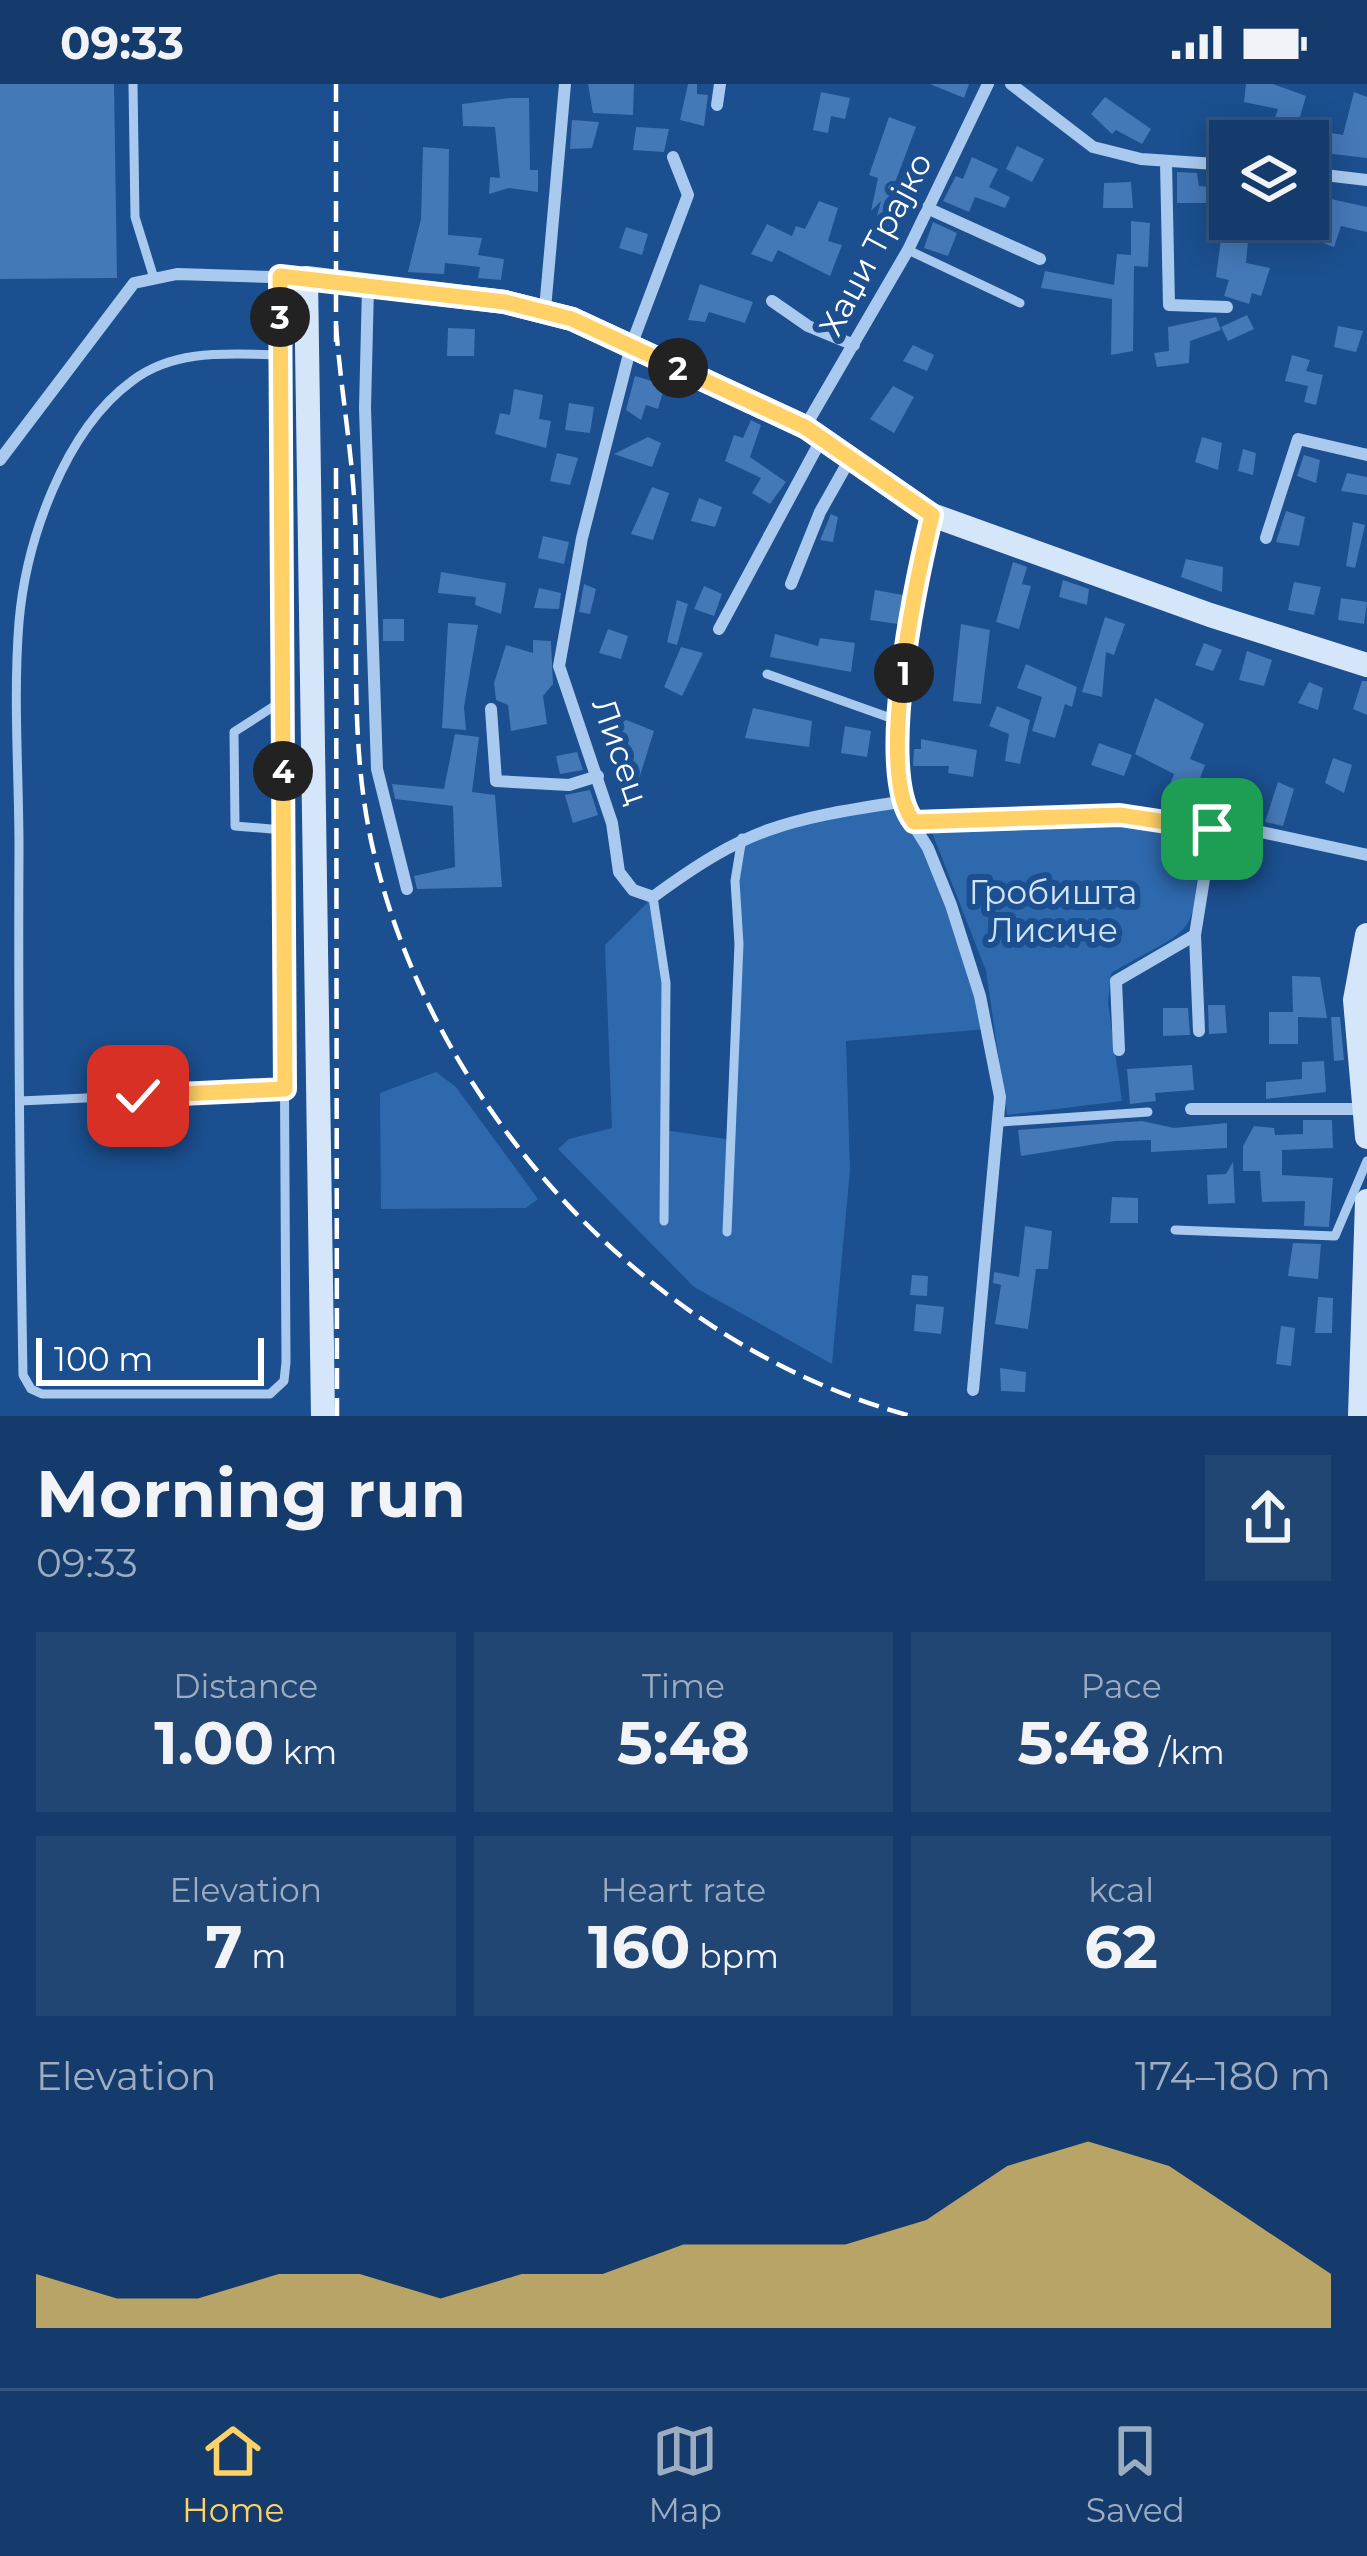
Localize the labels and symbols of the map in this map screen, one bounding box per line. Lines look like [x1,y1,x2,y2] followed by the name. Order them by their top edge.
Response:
[810,145,940,343] street label: Хаџи Трајко
[250,287,310,347] pin: 3
[648,338,708,398] pin: 2
[874,643,934,703] pin: 1
[584,693,658,809] street label: Лисец
[253,741,313,801] pin: 4
[1161,778,1263,880] pin
[969,872,1137,950] park label: Гробишта Лисиче
[87,1045,189,1147] pin
[36,1332,264,1385] scale bar

